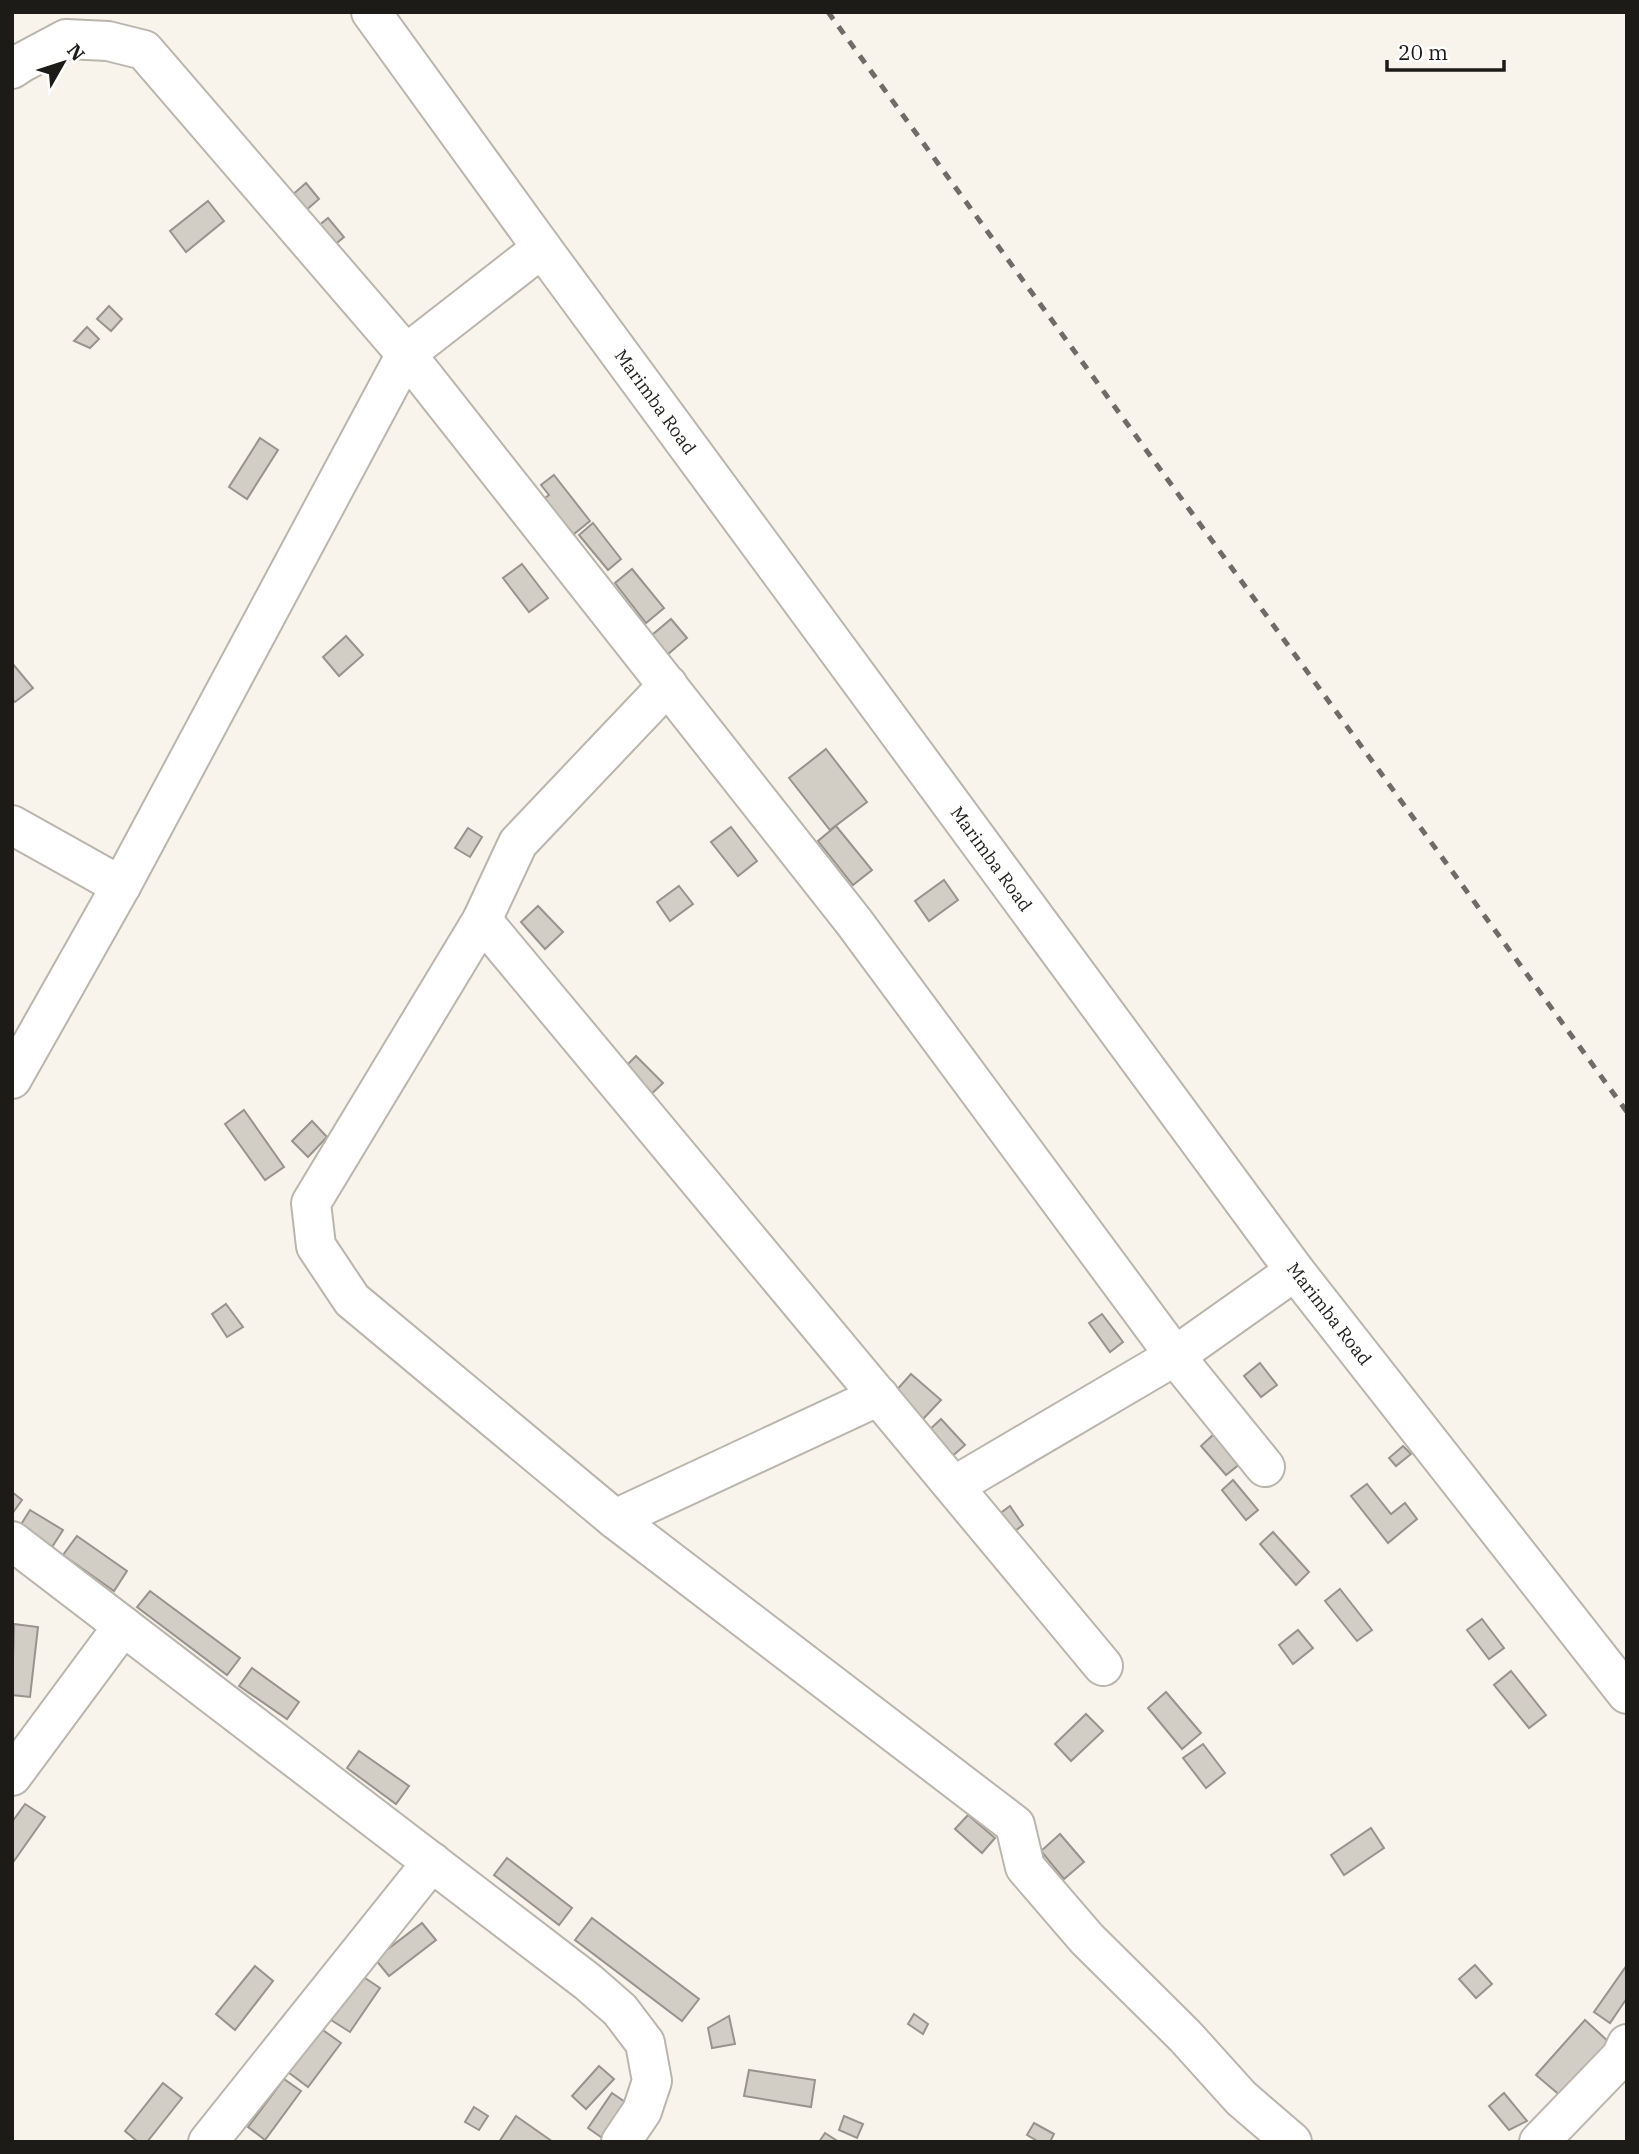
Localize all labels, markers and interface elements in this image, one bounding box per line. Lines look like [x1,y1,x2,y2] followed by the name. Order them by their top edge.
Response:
[28,28,98,98] north arrow
[1387,28,1504,72] scale bar
[1398,38,1448,66] text: 20 m
[62,39,90,66] text: N
[610,345,701,459] street label: Marimba Road
[946,802,1037,916] street label: Marimba Road
[1282,1258,1377,1370] street label: Marimba Road

